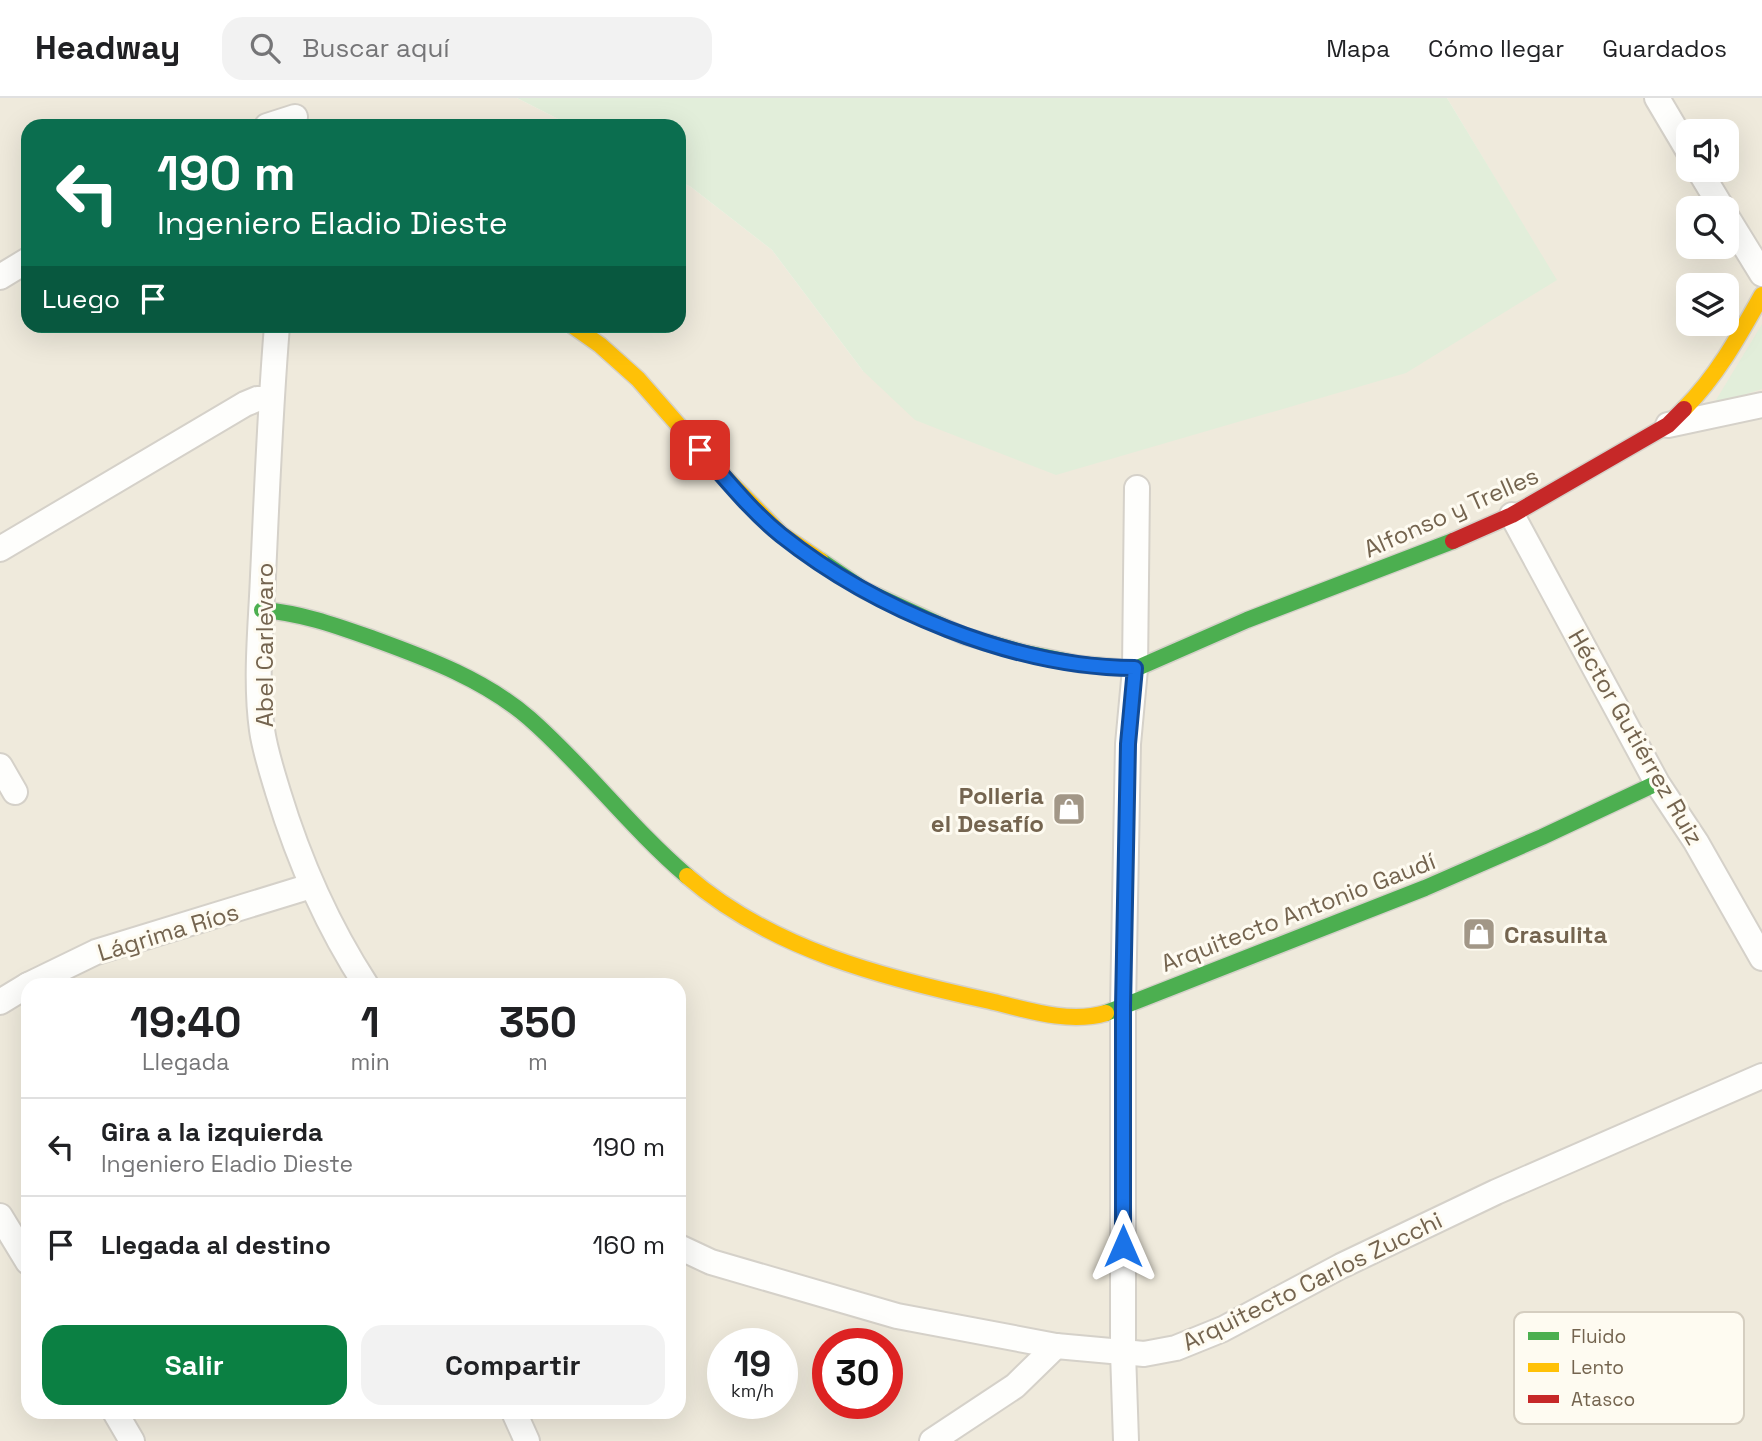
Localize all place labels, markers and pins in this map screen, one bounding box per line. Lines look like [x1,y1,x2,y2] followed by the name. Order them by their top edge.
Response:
[670,420,730,480] pin
[931,780,1044,839] place label: Polleria el Desafío
[1050,790,1088,828] shop icon: Polleria el Desafío
[1460,915,1498,953] shop icon: Crasulita
[1504,919,1608,950] place label: Crasulita

